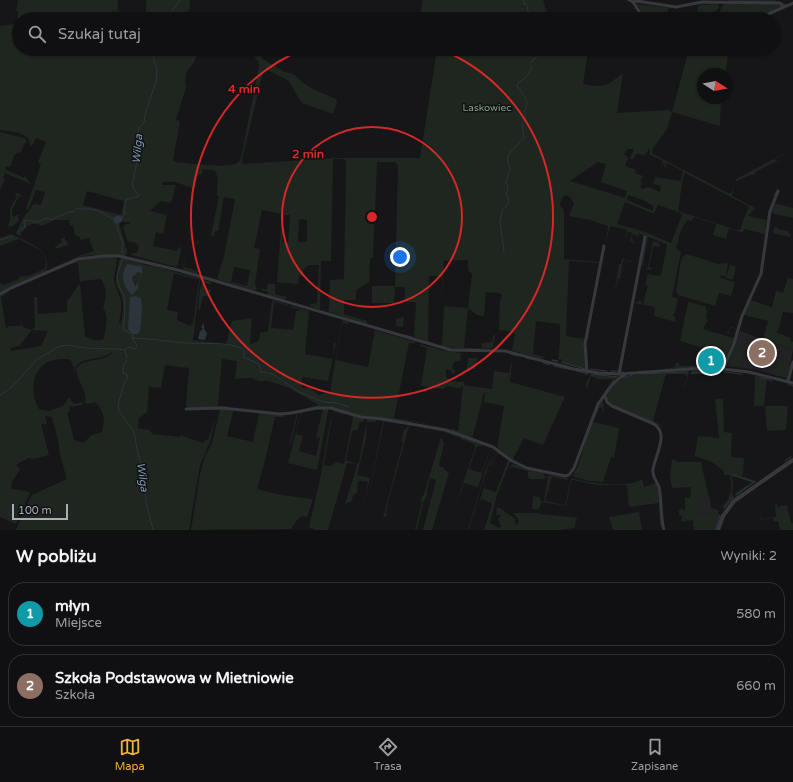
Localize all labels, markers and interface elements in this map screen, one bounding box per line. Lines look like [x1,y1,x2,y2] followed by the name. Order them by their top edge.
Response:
[12,12,781,56] search box
[26,23,48,45] icon: search
[58,25,141,43] text: Szukaj tutaj
[697,68,733,104] north arrow
[228,82,260,96] text: 4 min
[463,102,511,114] park label: Laskowiec
[130,133,145,164] water label: Wilga
[292,147,324,161] text: 2 min
[365,210,379,224] centre of rings
[390,247,410,267] your location
[749,338,775,368] pin: 2
[698,346,724,376] pin: 1
[134,461,151,493] water label: Wilga
[12,502,68,521] scale bar
[18,504,52,517] text: 100 m
[16,546,97,567] text: W pobliżu
[721,548,777,564] text: Wyniki: 2
[55,597,90,615] text: młyn
[26,606,34,622] text: 1
[736,606,776,622] text: 580 m
[55,615,102,631] text: Miejsce
[55,669,294,687] text: Szkoła Podstawowa w Mietniowie
[26,678,34,694] text: 2
[736,678,776,694] text: 660 m
[55,687,95,703] text: Szkoła
[115,736,145,773] tab: Mapa
[374,736,402,773] tab: Trasa
[631,736,678,773] tab: Zapisane

